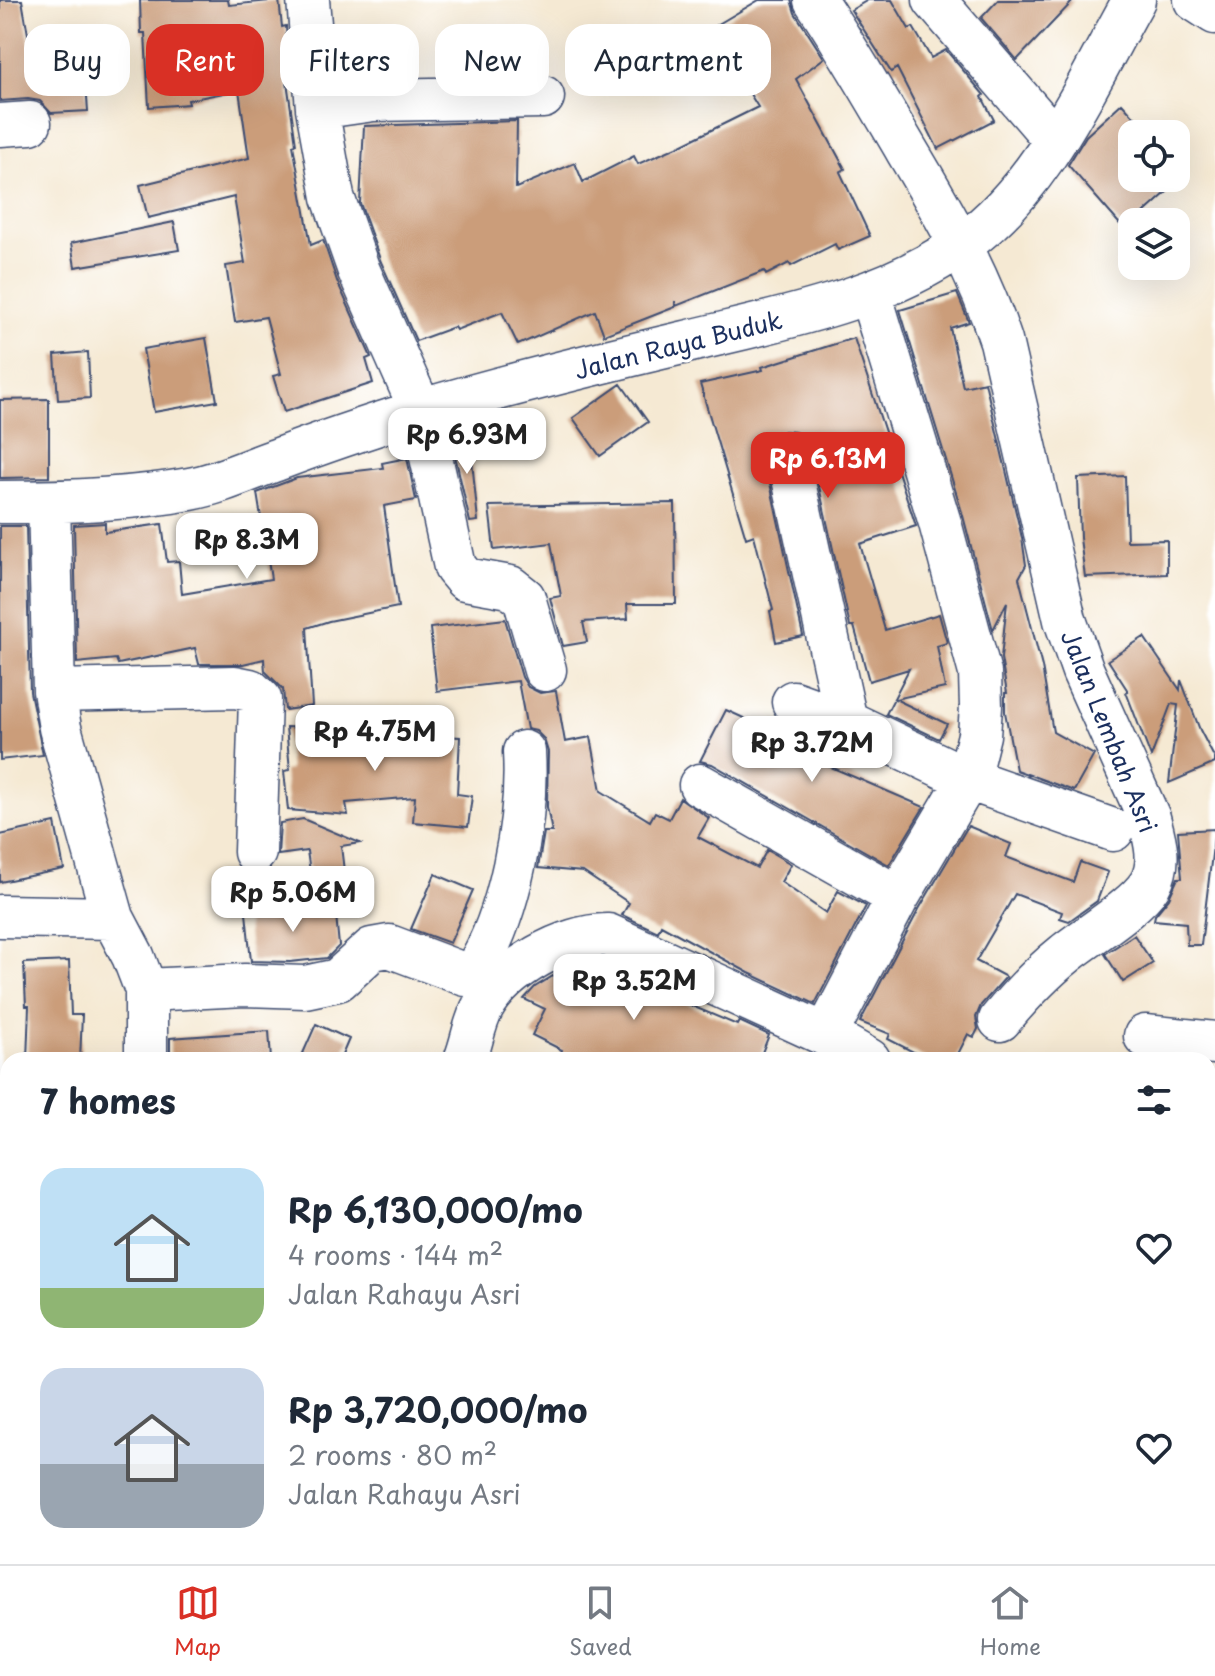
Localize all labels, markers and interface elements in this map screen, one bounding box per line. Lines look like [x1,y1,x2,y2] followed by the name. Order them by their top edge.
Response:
[24,24,130,96] chip: Buy
[146,24,264,96] chip: Rent
[280,24,419,96] chip: Filters
[435,24,549,96] chip: New
[565,24,771,96] chip: Apartment
[1118,120,1190,280] map controls
[1118,120,1190,192] button: locate
[1118,208,1190,280] button: layers
[570,301,786,387] street label: Jalan Raya Buduk
[384,408,550,476] pin: Rp 6.93M
[406,414,528,453] text: Rp 6.93M
[745,432,911,500] pin: Rp 6.13M
[769,438,887,477] text: Rp 6.13M
[173,513,321,581] pin: Rp 8.3M
[194,519,300,558] text: Rp 8.3M
[1053,624,1167,838] street label: Jalan Lembah Asri
[292,705,458,773] pin: Rp 4.75M
[313,711,437,750] text: Rp 4.75M
[729,716,895,784] pin: Rp 3.72M
[750,722,874,761] text: Rp 3.72M
[210,866,376,934] pin: Rp 5.06M
[229,872,357,911] text: Rp 5.06M
[551,954,717,1022] pin: Rp 3.52M
[571,960,697,999] text: Rp 3.52M
[40,1074,176,1126] text: 7 homes
[1132,1078,1176,1122] icon: filters
[288,1183,583,1235] text: Rp 6,130,000/mo
[104,1200,200,1296] icon: home
[1132,1226,1176,1270] icon: heart
[288,1235,503,1274] text: 4 rooms · 144 m²
[288,1274,521,1313] text: Jalan Rahayu Asri
[288,1383,587,1435] text: Rp 3,720,000/mo
[104,1400,200,1496] icon: home
[1132,1426,1176,1470] icon: heart
[288,1435,497,1474] text: 2 rooms · 80 m²
[288,1474,521,1513] text: Jalan Rahayu Asri
[174,1581,221,1662] tab: Map
[569,1581,632,1662] tab: Saved
[980,1581,1041,1662] tab: Home

